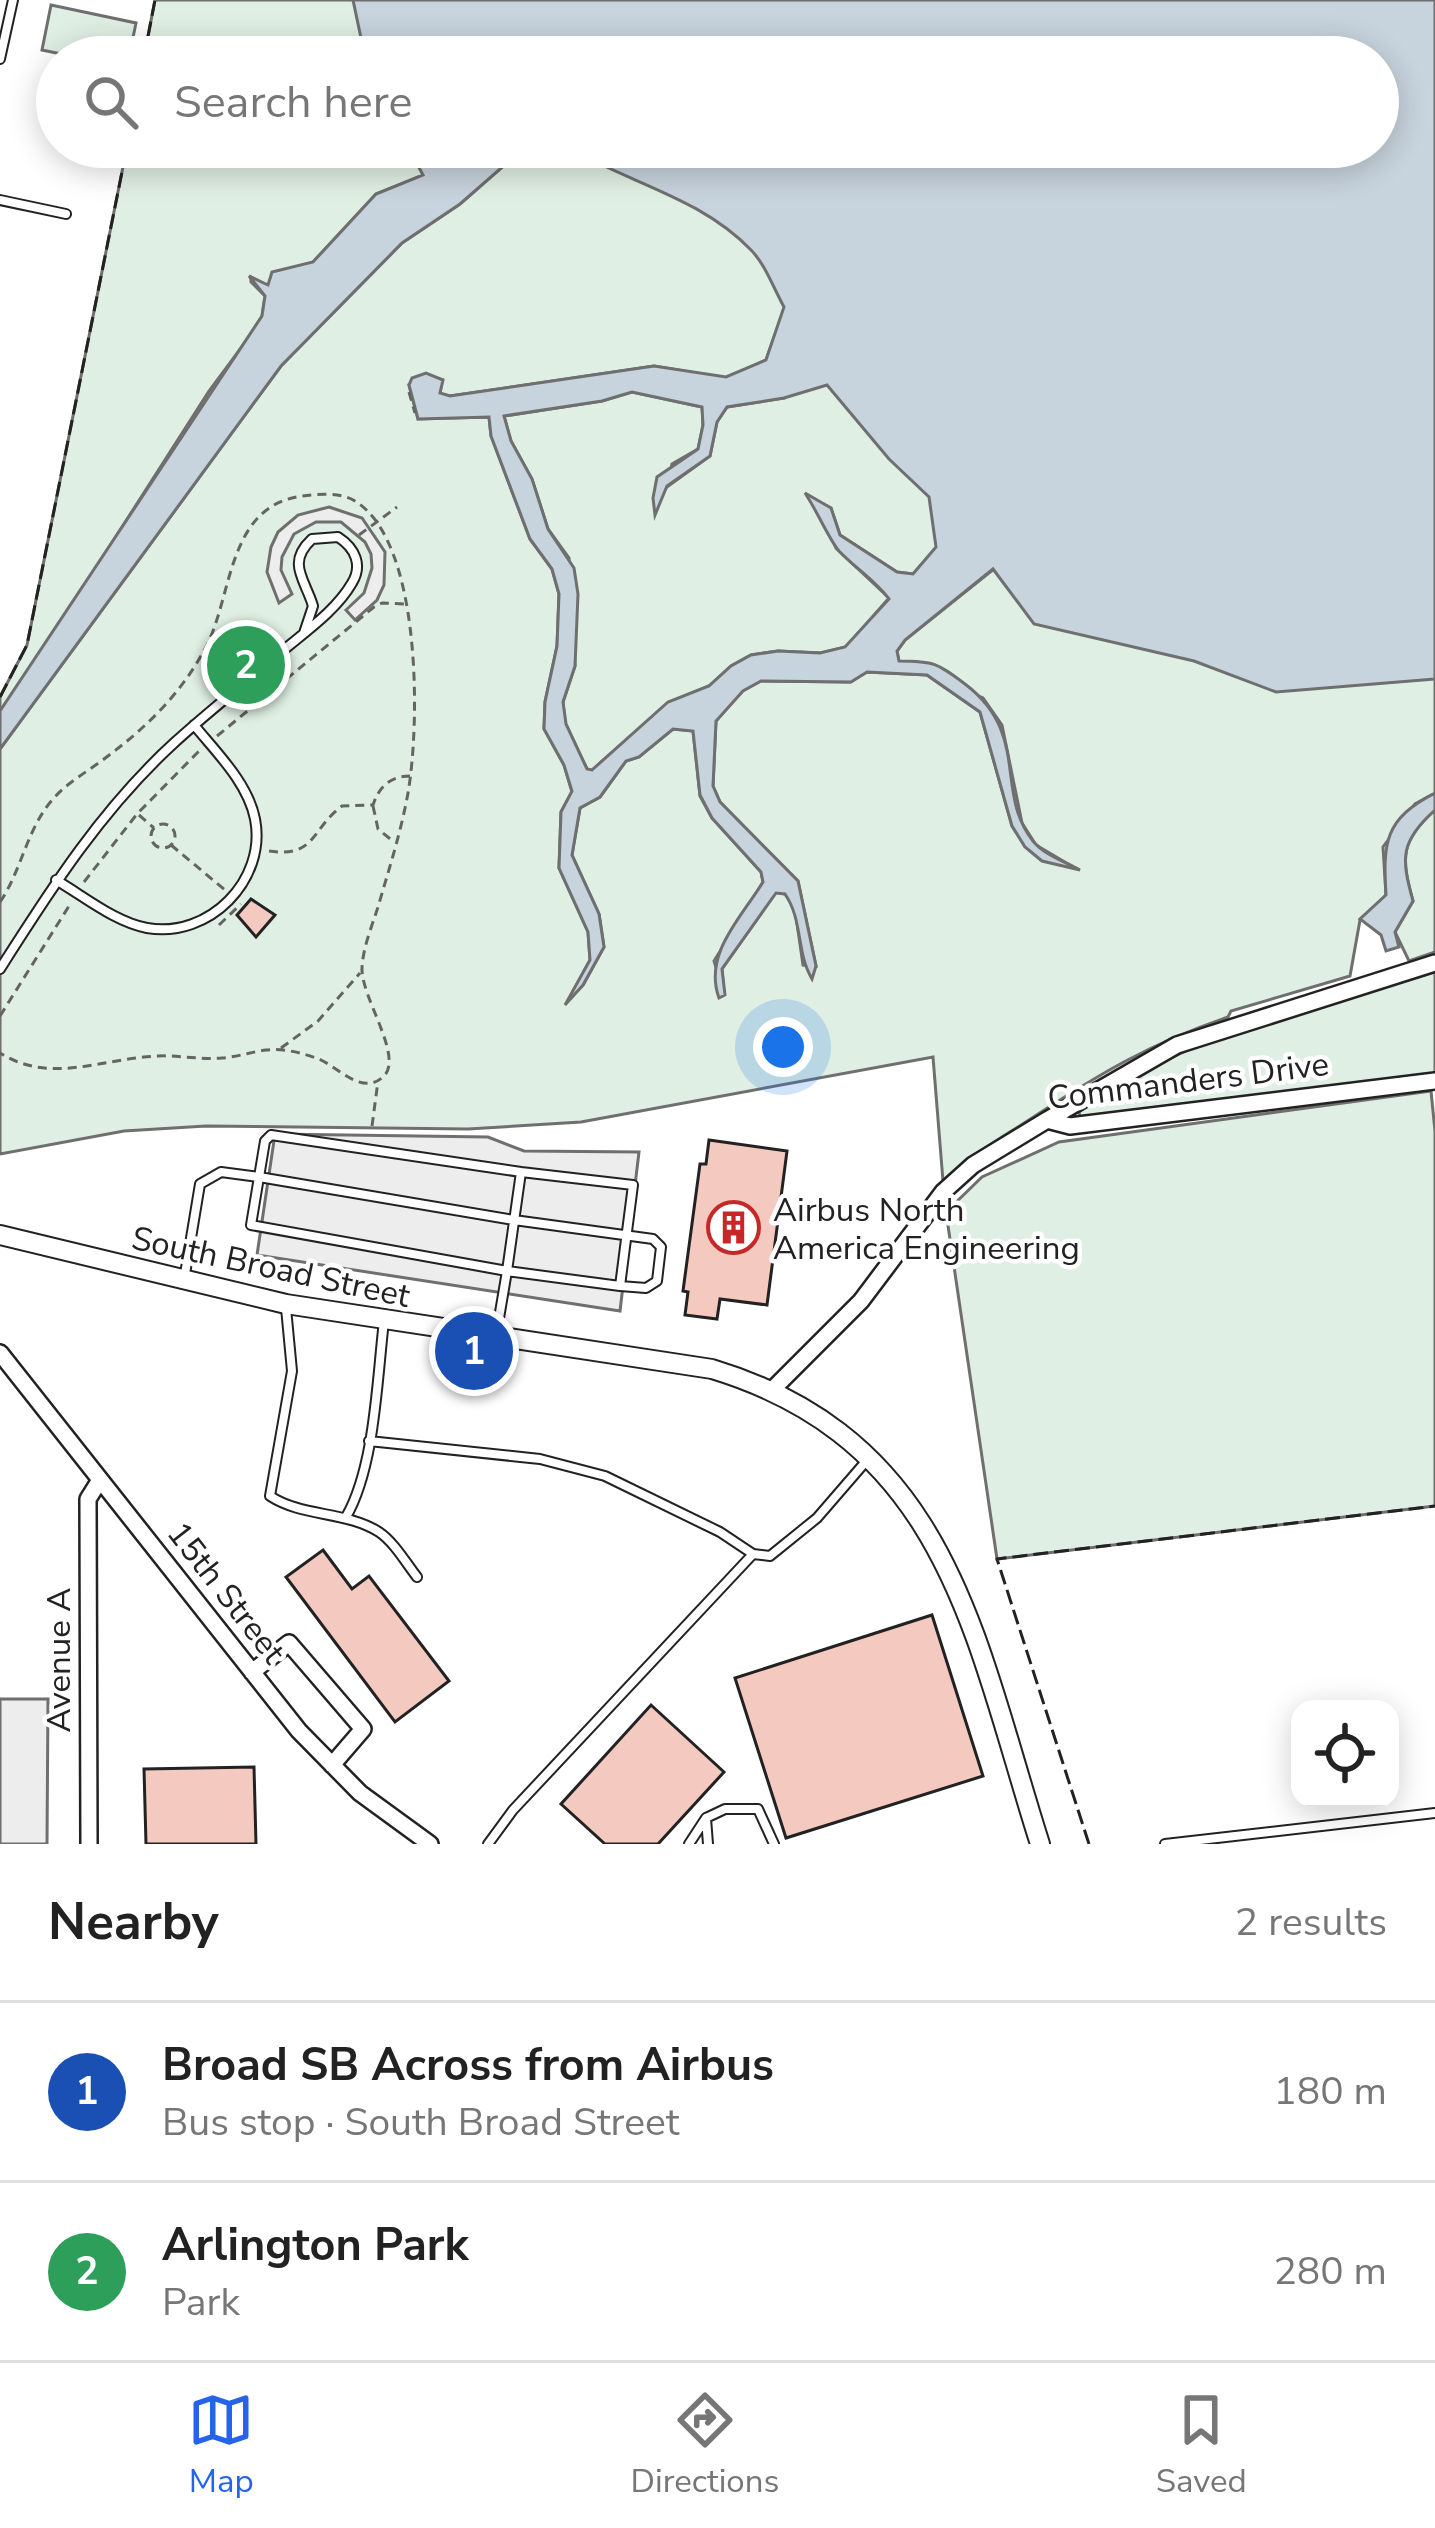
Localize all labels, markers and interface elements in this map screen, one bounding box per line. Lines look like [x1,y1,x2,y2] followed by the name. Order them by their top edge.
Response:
[36,36,1399,168] search box
[78,69,144,135] icon: search
[174,72,413,133] text: Search here
[207,620,285,710] pin: 2
[753,1017,813,1077] your location
[1045,1042,1331,1121] street label: Commanders Drive
[773,1188,1080,1271] place label: Airbus North America Engineering
[706,1200,762,1256] building icon: Airbus North America Engineering
[127,1216,414,1319] street label: South Broad Street
[435,1306,513,1396] pin: 1
[156,1513,296,1673] street label: 15th Street
[37,1588,82,1732] street label: Avenue A
[1291,1700,1399,1808] map controls
[1291,1700,1399,1808] button: locate
[48,1887,219,1957] text: Nearby
[1235,1896,1387,1949] text: 2 results
[162,2035,774,2096] text: Broad SB Across from Airbus
[75,2065,99,2118] text: 1
[1273,2065,1387,2118] text: 180 m
[162,2096,679,2149] text: Bus stop · South Broad Street
[162,2215,469,2276] text: Arlington Park
[75,2245,99,2298] text: 2
[1273,2245,1387,2298] text: 280 m
[162,2276,240,2329] text: Park
[188,2387,254,2504] tab: Map
[631,2387,779,2504] tab: Directions
[1156,2387,1247,2504] tab: Saved

